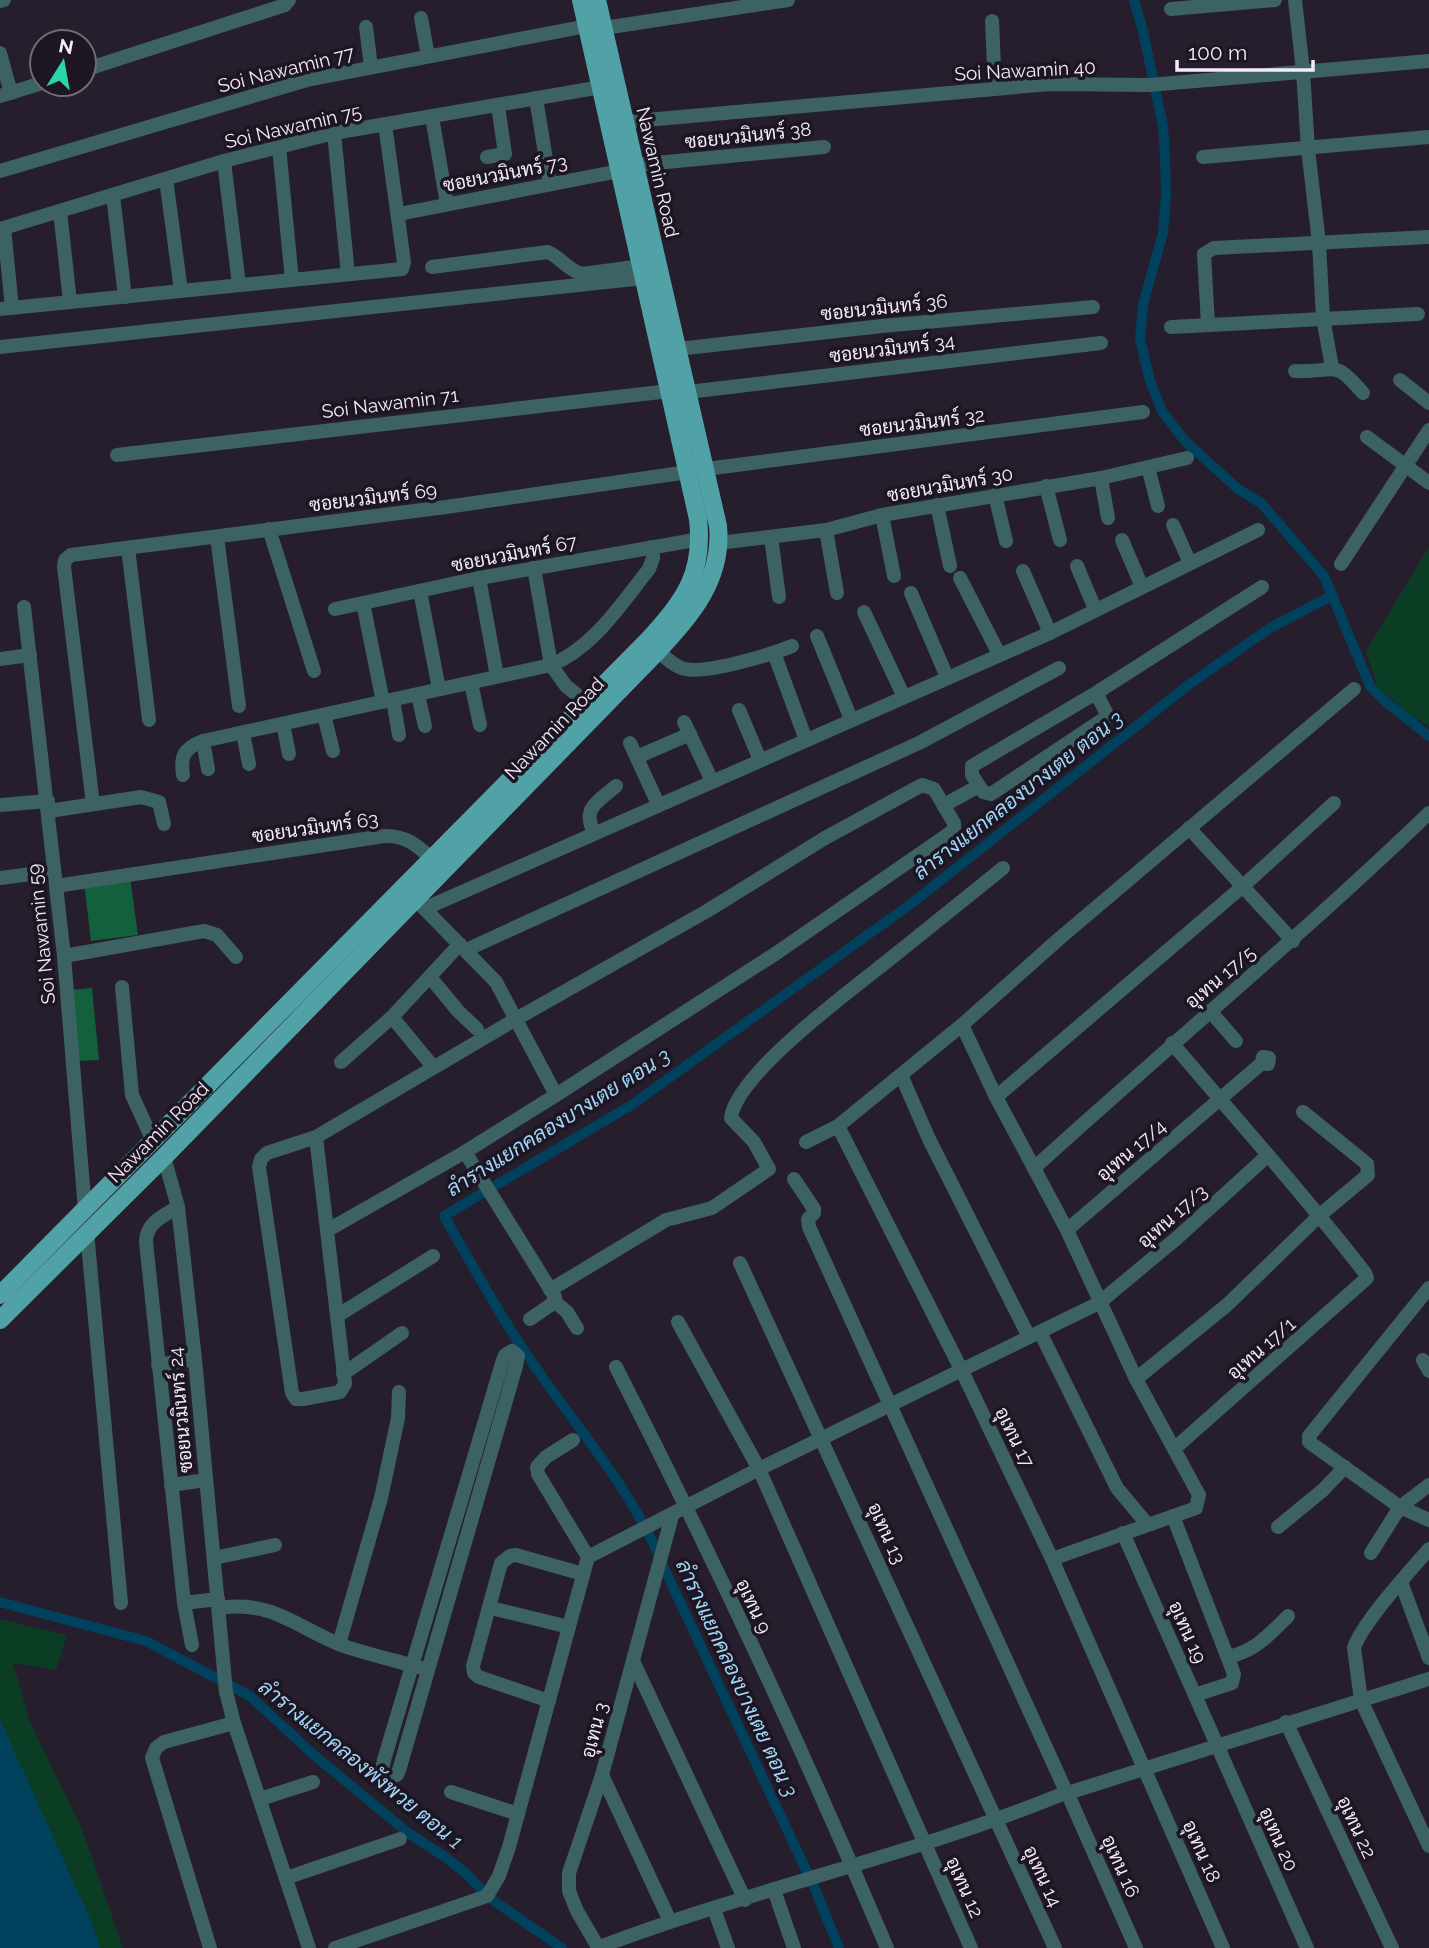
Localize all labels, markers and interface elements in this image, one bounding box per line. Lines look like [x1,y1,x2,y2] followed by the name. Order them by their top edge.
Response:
[28,28,98,98] north arrow
[1177,28,1314,72] scale bar
[57,34,75,58] text: N
[1188,40,1247,65] text: 100 m
[215,41,357,97] street label: Soi Nawamin 77
[954,55,1096,85] street label: Soi Nawamin 40
[222,100,364,152] street label: Soi Nawamin 75
[632,105,684,239] street label: Nawamin Road
[683,116,812,153] street label: ซอยนวมินทร์ 38
[441,149,569,196] street label: ซอยนวมินทร์ 73
[819,288,949,325] street label: ซอยนวมินทร์ 36
[828,328,956,367] street label: ซอยนวมินทร์ 34
[320,384,460,422] street label: Soi Nawamin 71
[858,402,986,441] street label: ซอยนวมินทร์ 32
[885,461,1015,506] street label: ซอยนวมินทร์ 30
[308,477,438,516] street label: ซอยนวมินทร์ 69
[449,529,579,576] street label: ซอยนวมินทร์ 67
[500,672,608,784] street label: Nawamin Road
[908,705,1128,885] water label: ลำรางแยกคลองบางเตย ตอน 3
[250,806,380,847] street label: ซอยนวมินทร์ 63
[23,863,59,1005] street label: Soi Nawamin 59
[1180,941,1261,1014] street label: อุเทน 17/5
[441,1043,675,1201] water label: ลำรางแยกคลองบางเตย ตอน 3
[103,1077,213,1187] street label: Nawamin Road
[1092,1115,1171,1187] street label: อุเทน 17/4
[1133,1180,1212,1254] street label: อุเทน 17/3
[1223,1313,1301,1385] street label: อุเทน 17/1
[163,1346,196,1474] street label: ซอยนวมินทร์ 24
[989,1403,1039,1472] street label: อุเทน 17
[862,1499,910,1568] street label: อุเทน 13
[671,1555,803,1801] water label: ลำรางแยกคลองบางเตย ตอน 3
[730,1575,776,1638] street label: อุเทน 9
[1163,1597,1211,1667] street label: อุเทน 19
[254,1674,468,1854] water label: ลำรางแยกคลองพังพวย ตอน 1
[576,1700,614,1761] street label: อุเทน 3
[1331,1792,1381,1863] street label: อุเทน 22
[1253,1803,1303,1875] street label: อุเทน 20
[1177,1816,1225,1886] street label: อุเทน 18
[1096,1831,1144,1901] street label: อุเทน 16
[1017,1842,1067,1911] street label: อุเทน 14
[940,1853,988,1922] street label: อุเทน 12

